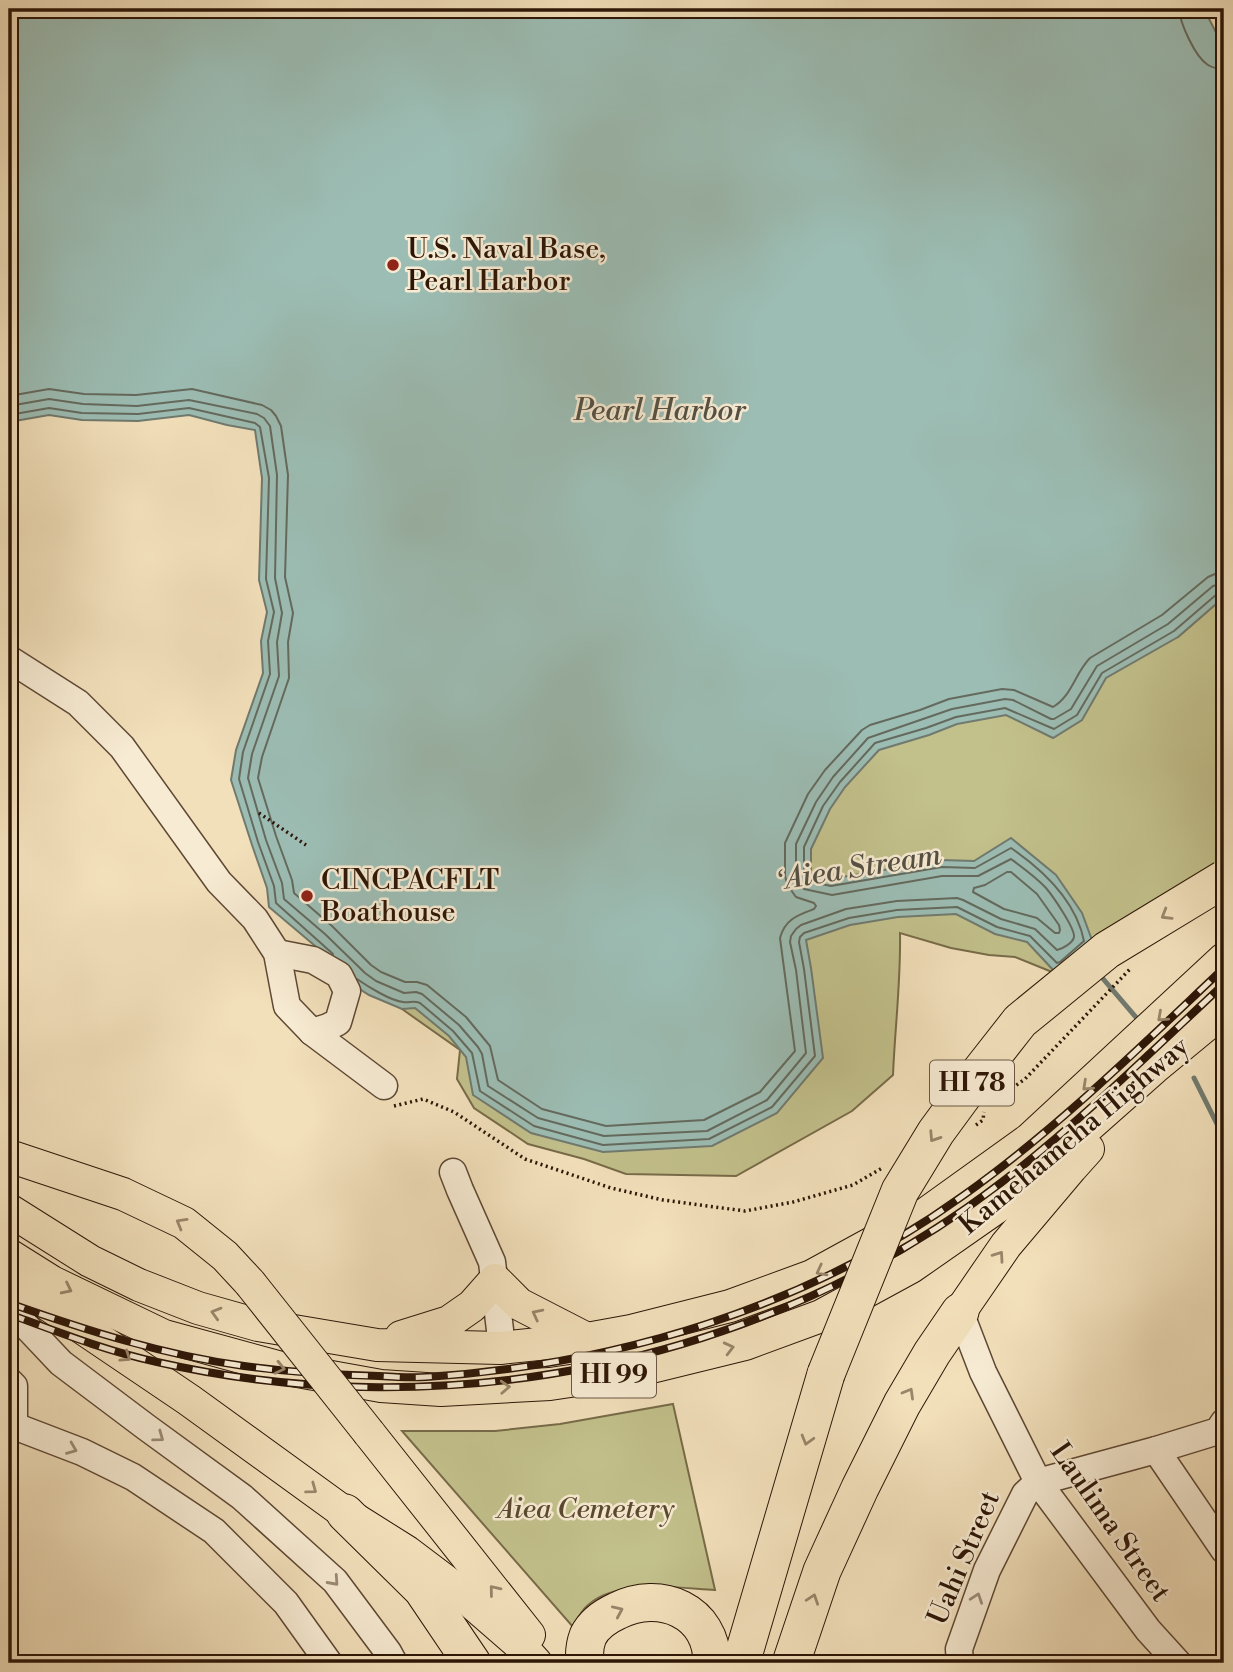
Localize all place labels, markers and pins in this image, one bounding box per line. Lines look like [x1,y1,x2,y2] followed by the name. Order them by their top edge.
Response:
[407,232,606,299] place label: U.S. Naval Base, Pearl Harbor
[385,257,401,273] marker: U.S. Naval Base, Pearl Harbor
[320,863,499,930] place label: CINCPACFLT Boathouse
[299,888,315,904] marker: CINCPACFLT Boathouse

